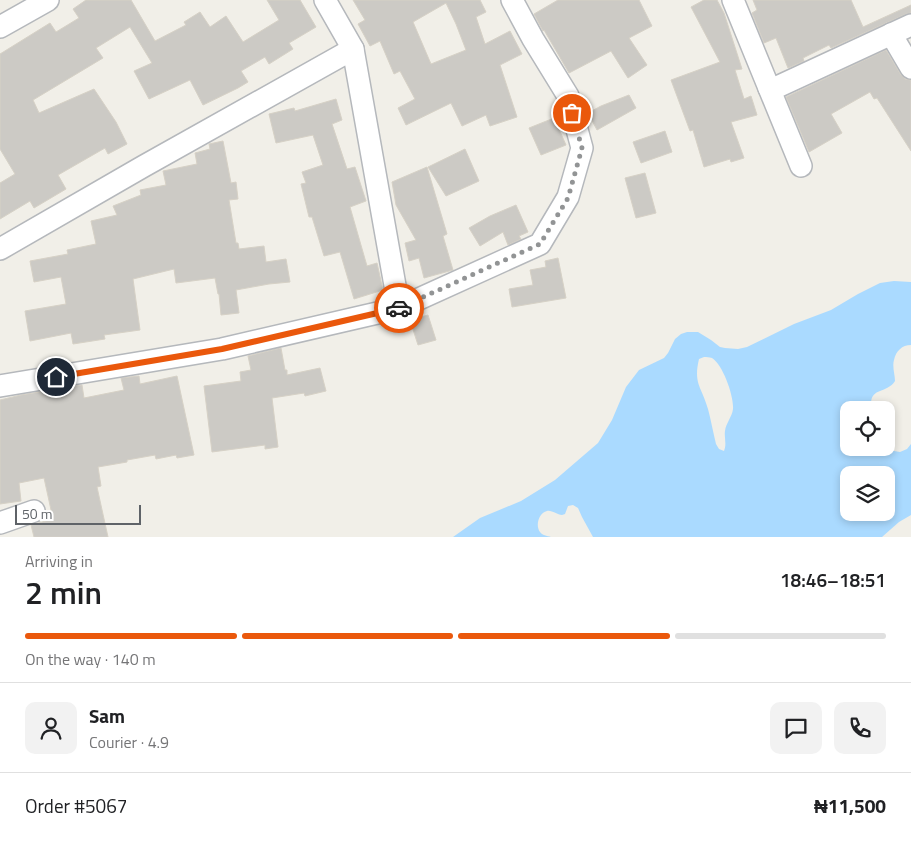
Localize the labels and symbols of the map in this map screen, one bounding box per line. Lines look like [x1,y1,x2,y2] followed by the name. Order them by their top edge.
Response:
[551,92,593,134] pin
[374,283,424,333] courier
[35,356,77,398] pin
[15,502,141,525] scale bar

